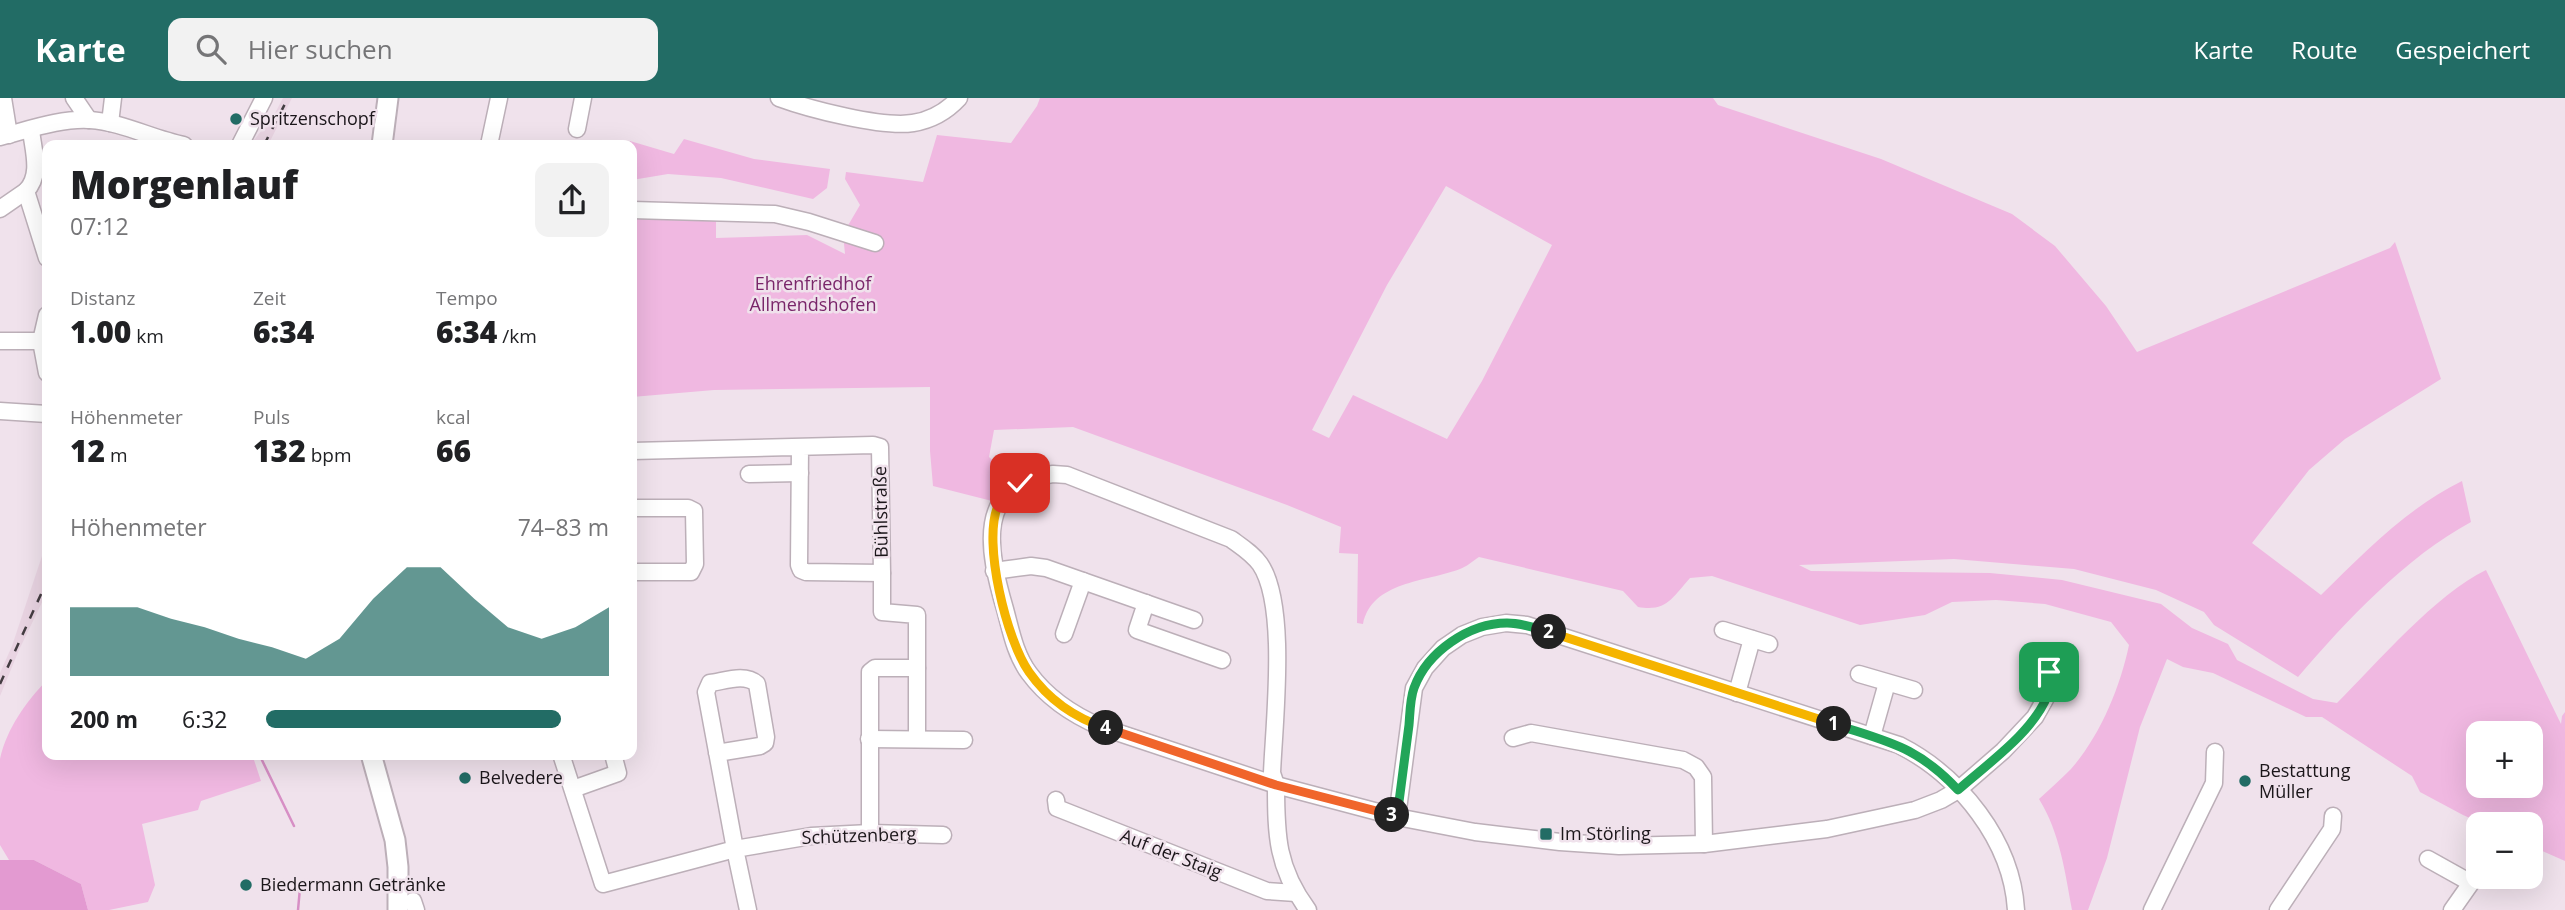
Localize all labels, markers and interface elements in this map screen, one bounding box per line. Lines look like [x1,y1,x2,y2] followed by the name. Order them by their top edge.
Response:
[168,18,658,81] search box
[35,27,126,72] text: Karte
[192,30,230,68] icon: search
[248,31,393,67] text: Hier suchen
[2193,33,2253,66] text: Karte
[2291,33,2357,66] text: Route
[2395,33,2530,66] text: Gespeichert
[250,106,376,130] place label: Spritzenschopf
[228,111,244,127] marker: Spritzenschopf
[70,158,298,210] text: Morgenlauf
[535,163,609,237] button: share
[70,210,129,242] text: 07:12
[750,271,876,316] park label: Ehrenfriedhof Allmendshofen
[70,285,136,311] text: Distanz
[253,285,286,311] text: Zeit
[436,285,498,311] text: Tempo
[70,311,131,352] text: 1.00
[253,311,314,352] text: 6:34
[436,311,497,352] text: 6:34
[131,323,164,349] text: km
[497,323,537,349] text: /km
[70,404,183,430] text: Höhenmeter
[253,404,290,430] text: Puls
[436,404,470,430] text: kcal
[70,430,105,471] text: 12
[253,430,306,471] text: 132
[436,430,471,471] text: 66
[105,442,128,468] text: m
[306,442,352,468] text: bpm
[990,453,1050,513] pin
[1001,464,1039,502] icon: check
[867,466,893,558] street label: Bühlstraße
[70,511,207,543] text: Höhenmeter
[518,511,609,543] text: 74–83 m
[1532,614,1566,650] pin: 2
[1543,618,1554,644] text: 2
[2019,642,2079,702] pin
[2030,653,2068,691] icon: arrive
[70,703,138,735] text: 200 m
[182,703,228,735] text: 6:32
[1816,706,1852,742] pin: 1
[1088,710,1124,746] pin: 4
[1828,710,1839,736] text: 1
[1100,714,1111,740] text: 4
[2466,721,2543,889] map controls
[2466,721,2543,798] button: +
[2259,758,2351,803] place label: Bestattung Müller
[479,765,563,789] place label: Belvedere
[457,770,473,786] marker: Belvedere
[2237,773,2253,789] marker: Bestattung Müller
[1374,798,1410,832] pin: 3
[1386,801,1397,827] text: 3
[2466,812,2543,889] button: −
[801,821,917,849] street label: Schützenberg
[1560,821,1651,845] place label: Im Störling
[1117,823,1226,884] street label: Auf der Staig
[1538,826,1554,842] marker: Im Störling
[260,872,446,896] place label: Biedermann Getränke
[238,877,254,893] marker: Biedermann Getränke

